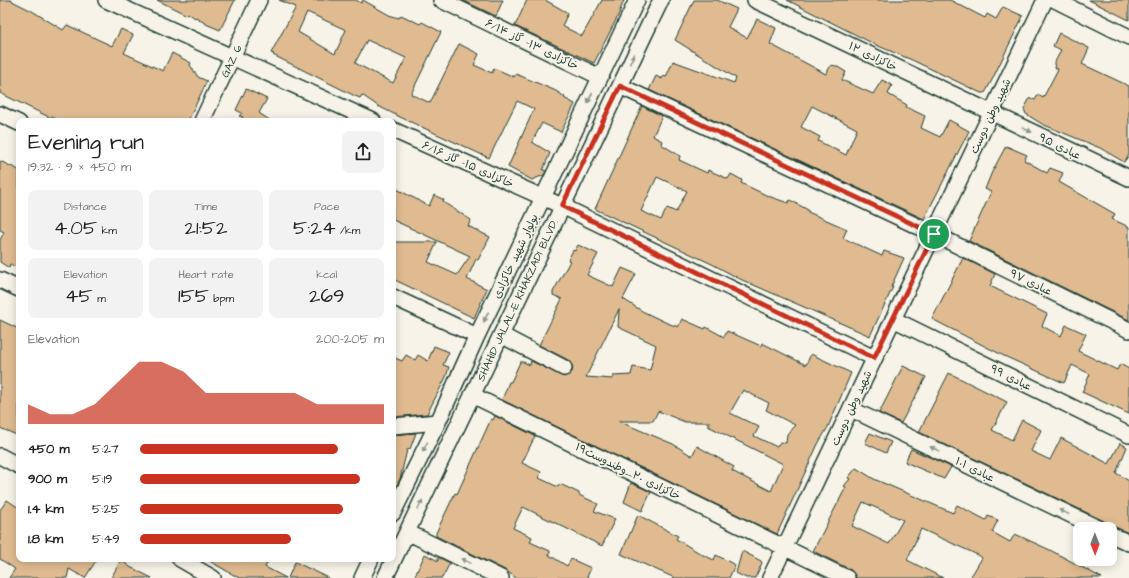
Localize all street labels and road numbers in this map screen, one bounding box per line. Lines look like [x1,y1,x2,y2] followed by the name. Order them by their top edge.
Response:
[483,15,581,73] street label: خاکزادی ۱۳- گاز ۶/۱۴
[846,38,899,75] street label: خاکزادی ۱۲
[217,42,246,80] street label: GAZ 6
[966,76,1014,156] street label: شهید وطن دوست
[1036,130,1083,163] street label: عبادی ۹۵
[420,138,516,191] street label: خاکزادی ۱۵- گاز ۶/۱۶
[489,211,542,301] street label: بولوار شهید خاکزادی
[473,216,562,384] street label: SHAHID JALAL-E KHAKZADI BLVD.
[1007,266,1054,299] street label: عبادی ۹۷
[988,361,1034,394] street label: عبادی ۹۹
[827,368,875,448] street label: شهید وطن دوست
[573,439,683,503] street label: خاکزادی ۲۰_وطندوست۱۹
[953,454,997,485] street label: عبادی ۱۰۱

